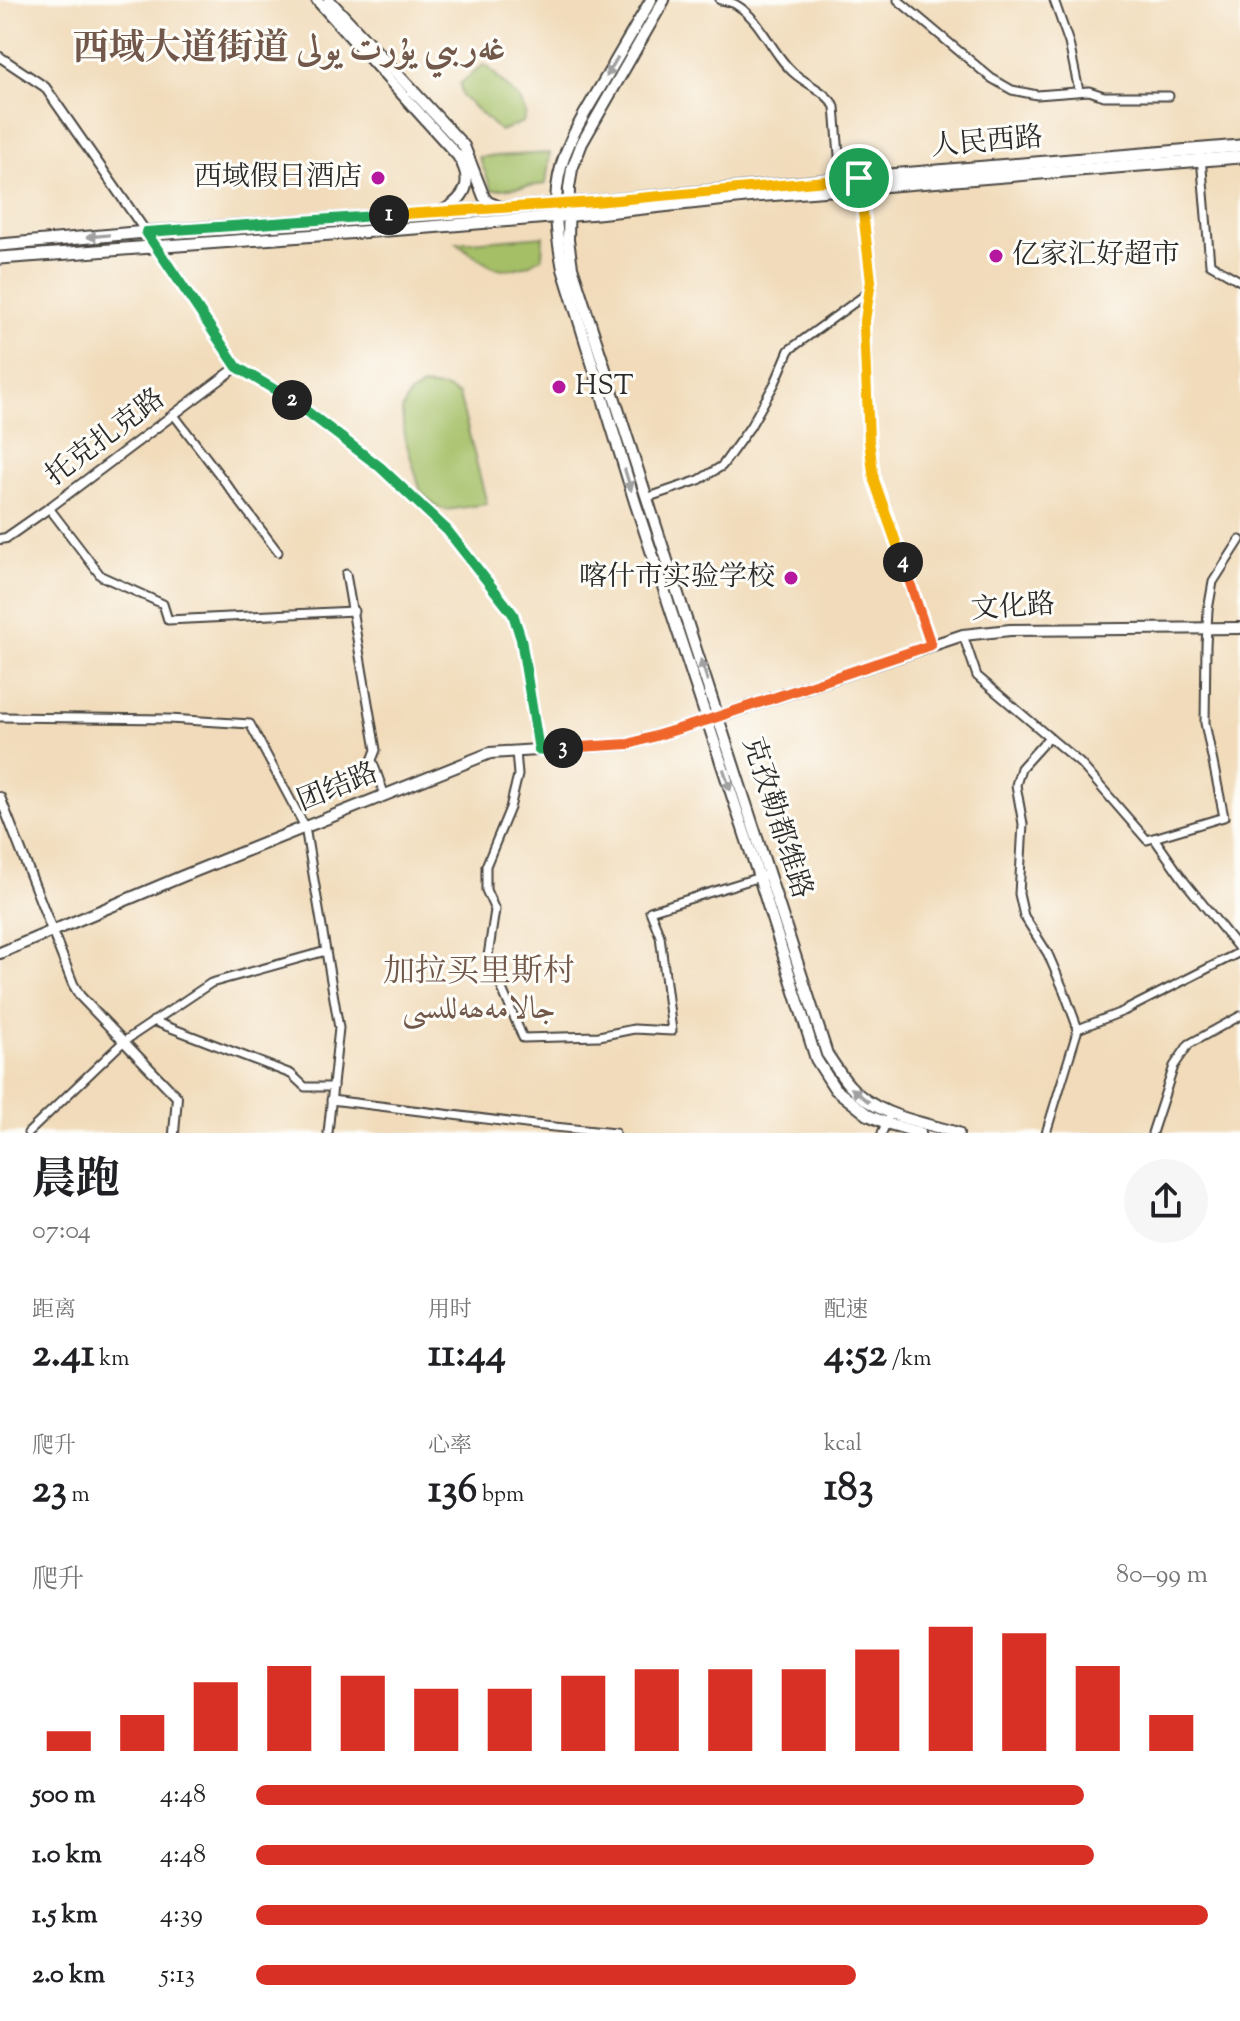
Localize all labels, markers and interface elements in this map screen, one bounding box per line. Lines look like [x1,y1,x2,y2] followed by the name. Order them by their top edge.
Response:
[73,24,505,79] district label: 西域大道街道 غەربىي يۇرت يولى
[605,56,619,78] one-way arrow
[929,118,1045,168] street label: 人民西路
[825,144,893,212] pin
[837,156,881,200] icon: arrive
[194,158,362,198] place label: 西域假日酒店
[369,169,387,187] marker: 西域假日酒店
[369,195,409,235] pin: 1
[385,199,393,231] text: 1
[85,230,110,243] one-way arrow
[1012,236,1180,276] place label: 亿家汇好超市
[987,247,1005,265] marker: 亿家汇好超市
[575,367,634,407] place label: HST
[550,378,568,396] marker: HST
[38,380,174,496] street label: 托克扎克路
[272,380,312,420] pin: 2
[287,384,297,416] text: 2
[623,468,635,492] one-way arrow
[883,542,923,582] pin: 4
[897,546,909,578] text: 4
[579,558,775,598] place label: 喀什市实验学校
[782,569,800,587] marker: 喀什市实验学校
[970,585,1056,631] street label: 文化路
[697,658,709,682] one-way arrow
[543,728,583,768] pin: 3
[559,732,567,764] text: 3
[731,732,821,904] street label: 克孜勒都维路
[292,754,384,822] street label: 团结路
[722,768,734,792] one-way arrow
[383,950,575,1033] district label: 加拉买里斯村 جالامەھەللىسى
[850,1086,871,1103] one-way arrow
[32,1151,120,1214] text: 晨跑
[1124,1159,1208,1243] button: share
[32,1213,91,1250] text: 07:04
[32,1295,76,1327] text: 距离
[428,1295,472,1327] text: 用时
[824,1295,868,1327] text: 配速
[32,1327,95,1384] text: 2.41
[428,1327,506,1384] text: 11:44
[824,1327,887,1384] text: 4:52
[95,1344,129,1376] text: km
[887,1344,931,1376] text: /km
[824,1429,862,1461] text: kcal
[32,1431,76,1463] text: 爬升
[428,1431,472,1463] text: 心率
[824,1461,874,1518] text: 183
[32,1463,67,1520] text: 23
[428,1463,477,1520] text: 136
[67,1480,90,1512] text: m
[477,1480,524,1512] text: bpm
[1116,1557,1208,1594] text: 80–99 m
[32,1562,84,1599] text: 爬升
[32,1777,95,1814] text: 500 m
[160,1777,206,1814] text: 4:48
[32,1837,102,1874] text: 1.0 km
[160,1837,206,1874] text: 4:48
[32,1897,98,1934] text: 1.5 km
[160,1897,203,1934] text: 4:39
[32,1957,105,1994] text: 2.0 km
[160,1957,195,1994] text: 5:13

